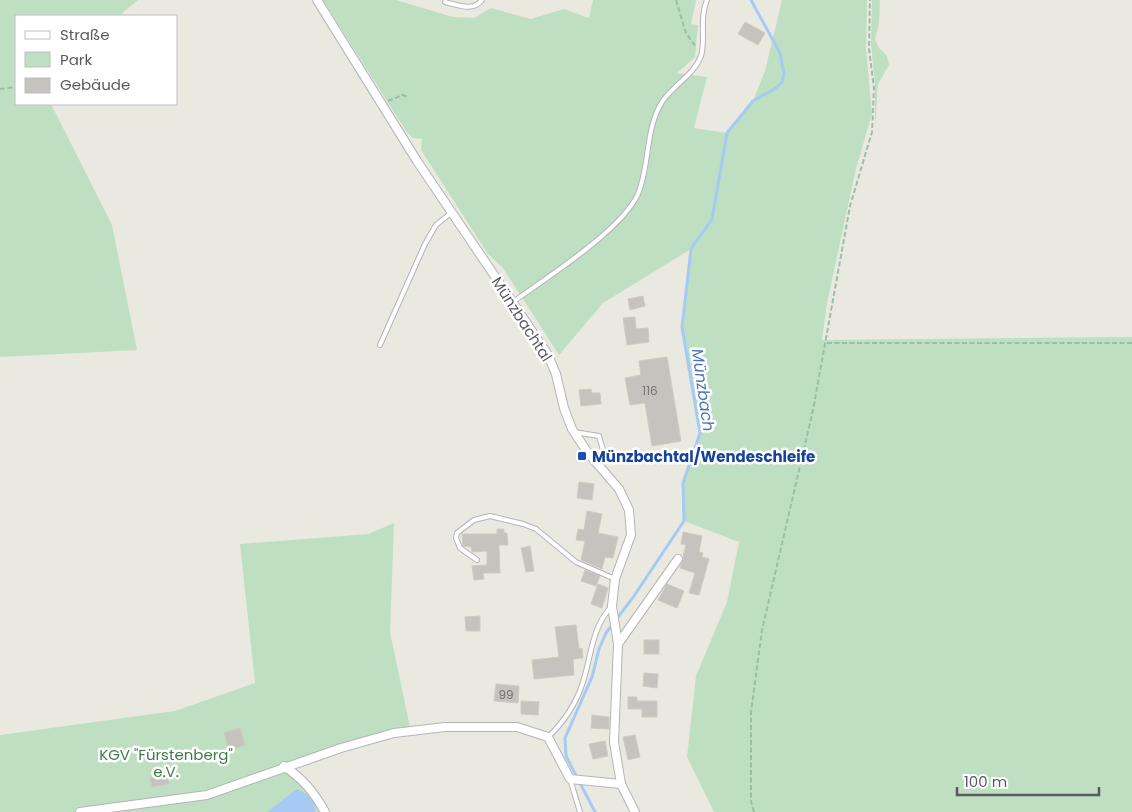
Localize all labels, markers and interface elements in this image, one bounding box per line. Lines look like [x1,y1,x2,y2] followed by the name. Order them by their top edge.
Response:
[15,15,178,105] legend
[60,24,110,45] text: Straße
[60,49,92,70] text: Park
[60,74,130,95] text: Gebäude
[487,273,557,365] street label: Münzbachtal
[686,347,720,433] water label: Münzbach
[642,382,658,399] house number: 116
[592,446,815,467] place label: Münzbachtal/Wendeschleife
[576,450,588,462] marker: Münzbachtal/Wendeschleife
[498,686,514,703] house number: 99
[99,744,233,782] park label: KGV "Fürstenberg" e.V.
[957,764,1100,796] scale bar
[964,771,1007,792] text: 100 m

